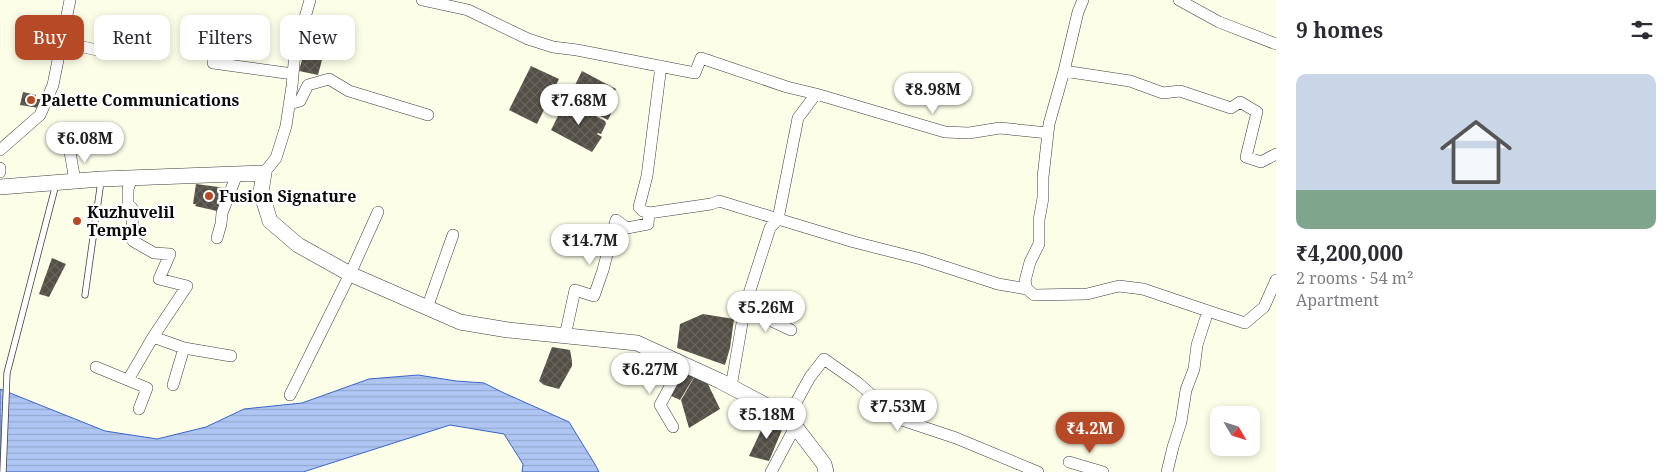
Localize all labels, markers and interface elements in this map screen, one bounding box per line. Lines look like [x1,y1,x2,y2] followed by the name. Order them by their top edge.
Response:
[15,15,84,60] chip: Buy
[94,15,170,60] chip: Rent
[180,15,270,60] chip: Filters
[280,15,355,60] chip: New
[1296,16,1383,44] text: 9 homes
[1628,16,1656,44] icon: filters
[892,72,974,115] pin: ₹8.98M
[905,78,961,100] text: ₹8.98M
[538,84,620,126] pin: ₹7.68M
[41,89,240,111] place label: Palette Communications
[551,89,607,111] text: ₹7.68M
[25,94,37,106] marker: Palette Communications
[1431,107,1521,197] icon: home
[44,121,126,164] pin: ₹6.08M
[57,127,113,149] text: ₹6.08M
[219,185,356,207] place label: Fusion Signature
[203,190,215,202] marker: Fusion Signature
[87,201,175,241] place label: Kuzhuvelil Temple
[71,215,83,227] marker: Kuzhuvelil Temple
[549,224,631,266] pin: ₹14.7M
[562,229,618,251] text: ₹14.7M
[1296,239,1403,267] text: ₹4,200,000
[1296,267,1413,289] text: 2 rooms · 54 m²
[1296,289,1379,311] text: Apartment
[725,290,807,333] pin: ₹5.26M
[738,296,794,318] text: ₹5.26M
[609,352,691,395] pin: ₹6.27M
[622,358,678,380] text: ₹6.27M
[857,390,939,432] pin: ₹7.53M
[870,395,926,417] text: ₹7.53M
[726,398,808,440] pin: ₹5.18M
[739,403,795,425] text: ₹5.18M
[1210,406,1260,456] north arrow
[1210,406,1260,456] map controls
[1055,412,1125,454] pin: ₹4.2M
[1067,417,1113,439] text: ₹4.2M

